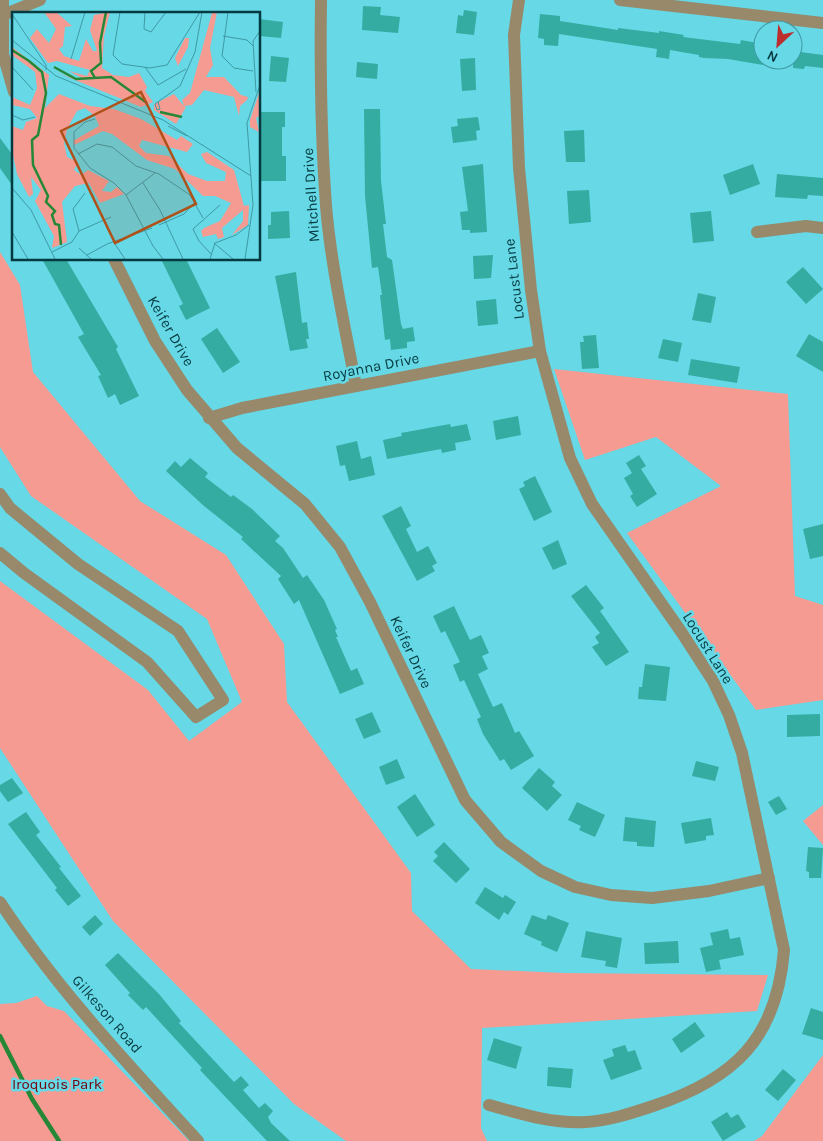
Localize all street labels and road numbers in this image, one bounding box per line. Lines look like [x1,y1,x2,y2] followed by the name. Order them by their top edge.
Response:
[299,147,323,243] street label: Mitchell Drive
[500,238,528,320] street label: Locust Lane
[144,293,198,369] street label: Keifer Drive
[321,349,421,385] street label: Royanna Drive
[679,609,737,687] street label: Locust Lane
[386,613,436,691] street label: Keifer Drive
[68,971,146,1057] street label: Gilkeson Road

